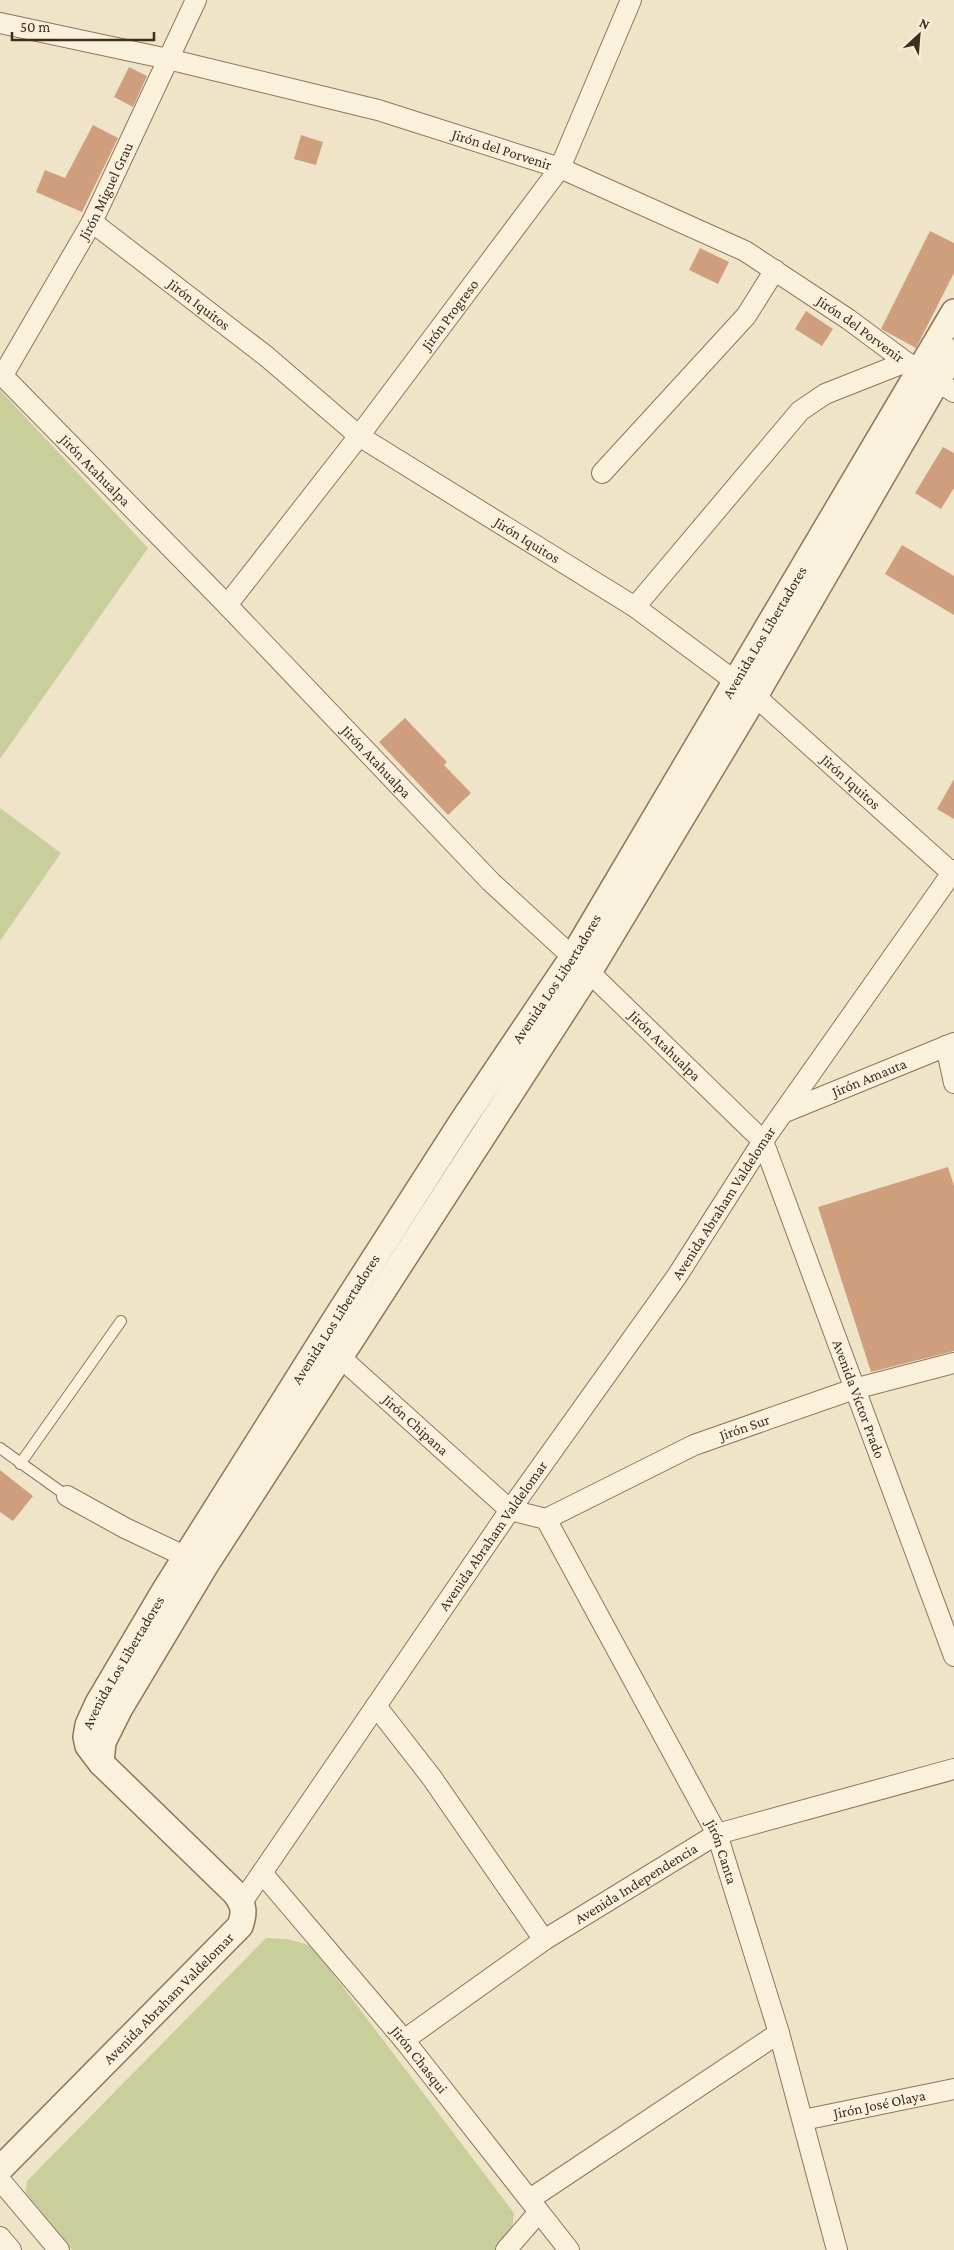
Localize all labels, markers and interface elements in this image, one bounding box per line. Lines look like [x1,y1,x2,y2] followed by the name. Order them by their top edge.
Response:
[12,10,155,42] scale bar
[894,10,944,60] north arrow
[917,14,933,33] text: N
[20,19,50,35] text: 50 m
[448,125,554,173] street label: Jirón del Porvenir
[74,140,136,245] street label: Jirón Miguel Grau
[162,274,233,333] street label: Jirón Iquitos
[417,276,482,355] street label: Jirón Progreso
[811,291,908,366] street label: Jirón del Porvenir
[54,430,134,509] street label: Jirón Atahualpa
[489,513,563,567] street label: Jirón Iquitos
[719,563,810,701] street label: Avenida Los Libertadores
[336,721,415,801] street label: Jirón Atahualpa
[816,750,884,813] street label: Jirón Iquitos
[509,911,604,1046] street label: Avenida Los Libertadores
[623,1006,704,1084] street label: Jirón Atahualpa
[828,1055,909,1102] street label: Jirón Amauta
[669,1123,779,1282] street label: Avenida Abraham Valdelomar
[289,1251,383,1387] street label: Avenida Los Libertadores
[829,1338,888,1460] street label: Avenida Víctor Prado
[377,1390,452,1459] street label: Jirón Chipana
[715,1411,772,1445] street label: Jirón Sur
[436,1457,551,1614] street label: Avenida Abraham Valdelomar
[79,1593,167,1732] street label: Avenida Los Libertadores
[701,1815,740,1886] street label: Jirón Canta
[572,1840,700,1927] street label: Avenida Independencia
[100,1929,237,2067] street label: Avenida Abraham Valdelomar
[386,2021,451,2096] street label: Jirón Chasqui
[830,2087,927,2123] street label: Jirón José Olaya

